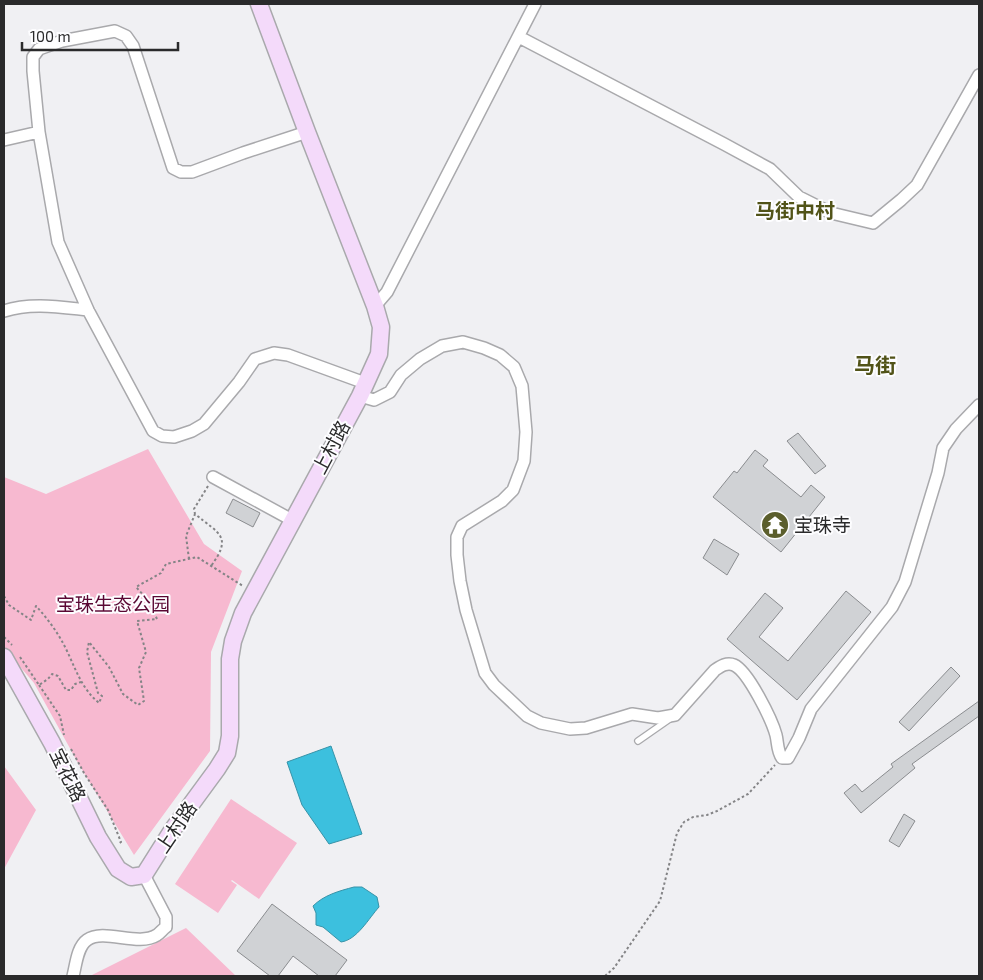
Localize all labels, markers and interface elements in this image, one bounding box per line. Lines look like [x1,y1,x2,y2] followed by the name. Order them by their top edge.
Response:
[22,20,179,52] scale bar
[30,27,71,45] text: 100 m
[755,198,835,222] district label: 马街中村
[854,352,896,377] district label: 马街
[307,416,354,477] street label: 上村路
[760,510,790,540] temple icon: 宝珠寺
[794,513,851,536] place label: 宝珠寺
[56,592,170,615] park label: 宝珠生态公园
[46,744,91,805] street label: 宝花路
[150,797,201,857] street label: 上村路

